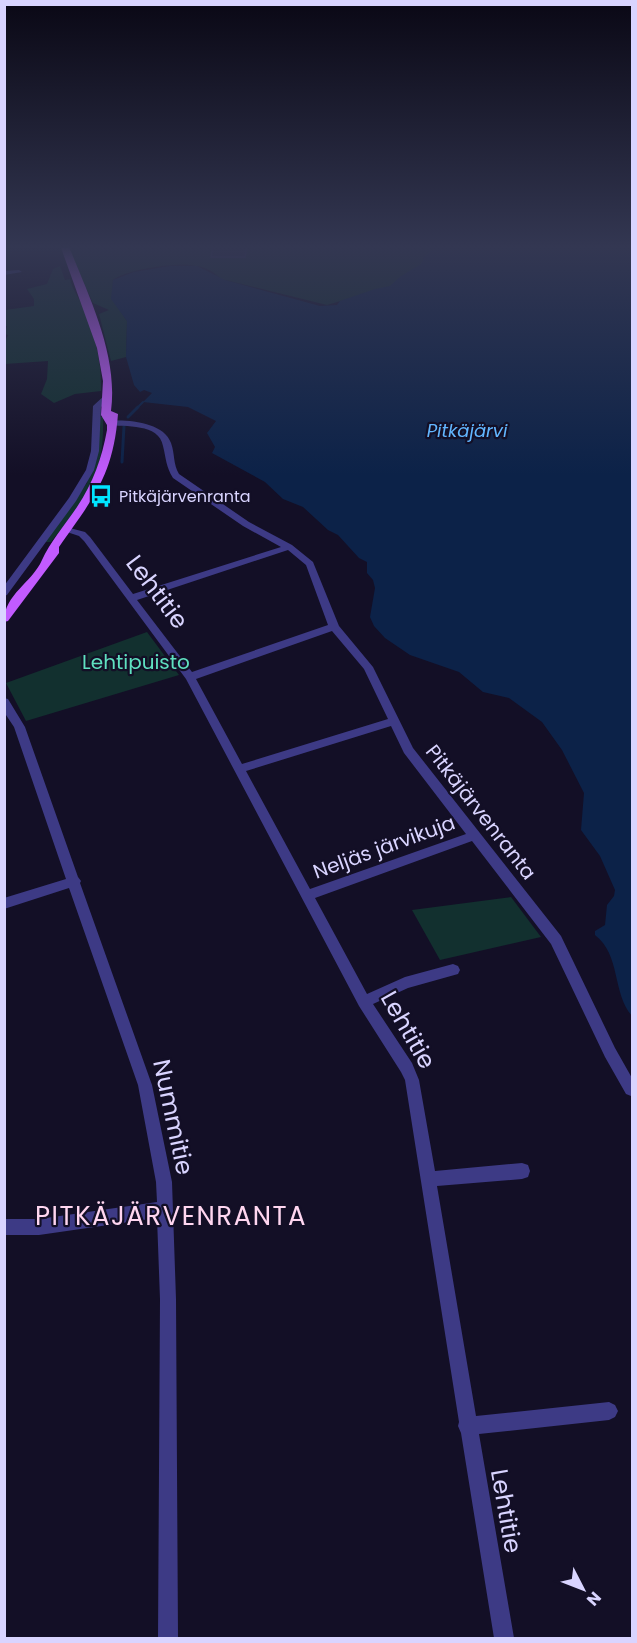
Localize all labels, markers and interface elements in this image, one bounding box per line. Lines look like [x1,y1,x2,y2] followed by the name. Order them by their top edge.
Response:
[427,418,508,443] water label: Pitkäjärvi
[88,483,114,509] bus stop icon: Pitkäjärvenranta
[119,485,251,508] place label: Pitkäjärvenranta
[119,548,196,635] street label: Lehtitie
[82,648,190,676] park label: Lehtipuisto
[419,739,543,885] street label: Pitkäjärvenranta
[309,808,459,886] street label: Neljäs järvikuja
[373,985,444,1075] street label: Lehtitie
[145,1056,202,1178] street label: Nummitie
[35,1198,307,1234] district label: PITKÄJÄRVENRANTA
[483,1466,530,1556] street label: Lehtitie
[553,1559,613,1619] north arrow
[581,1587,606,1611] text: N

